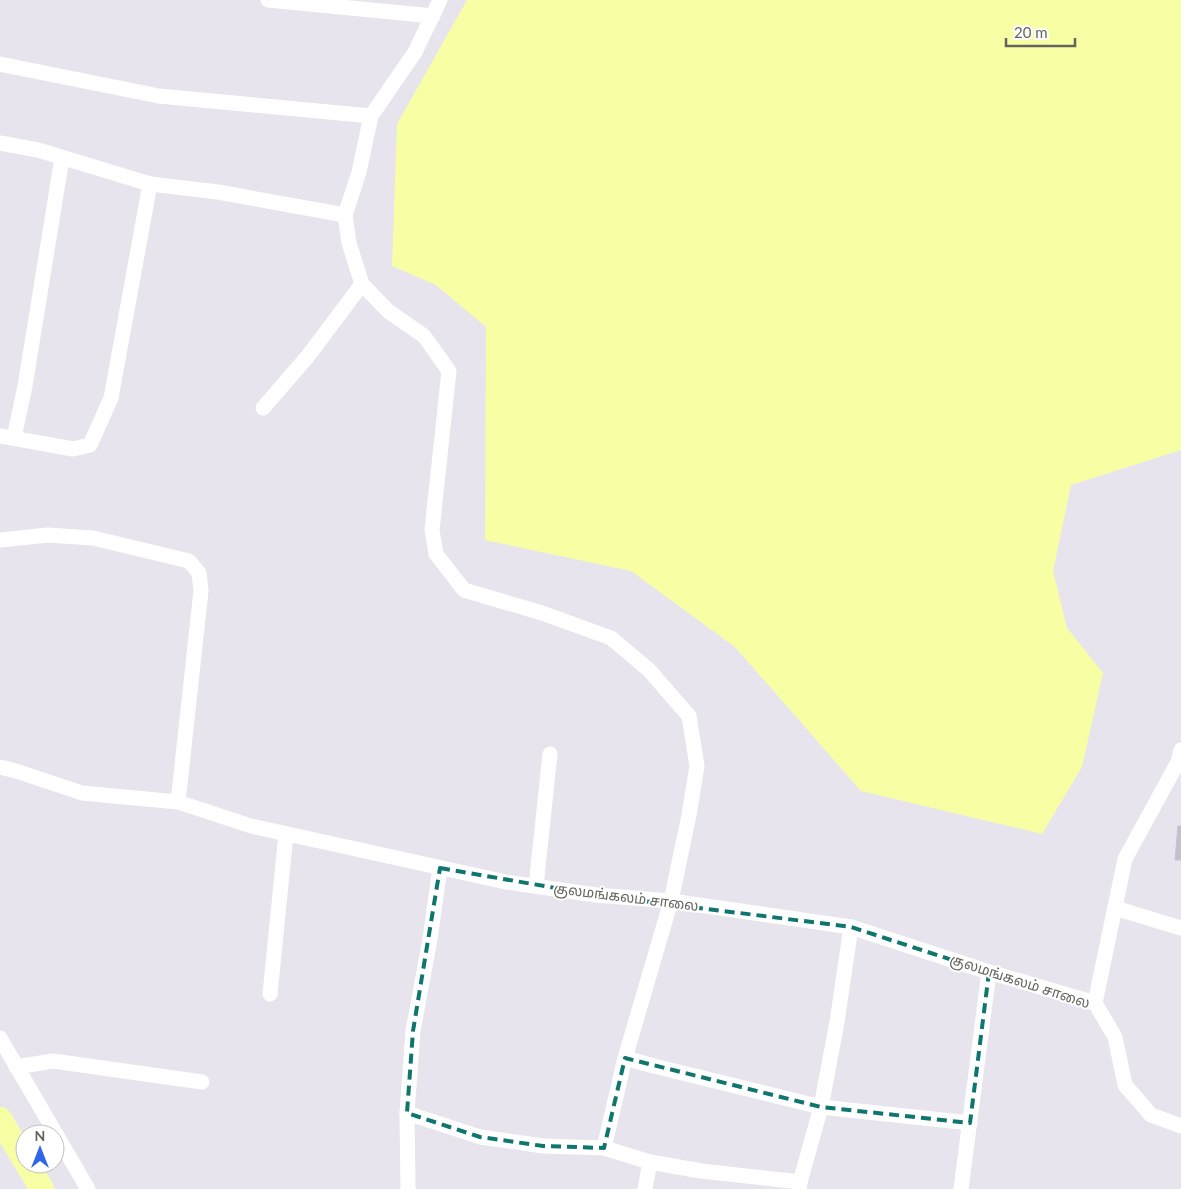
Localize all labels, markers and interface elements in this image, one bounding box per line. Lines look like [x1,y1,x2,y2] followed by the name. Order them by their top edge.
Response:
[1006,15,1075,47] scale bar
[1014,23,1048,41] text: 20 m
[552,879,700,916] street label: குலமங்கலம் சாலை
[947,950,1092,1013] street label: குலமங்கலம் சாலை
[15,1124,65,1174] north arrow
[35,1127,45,1144] text: N

